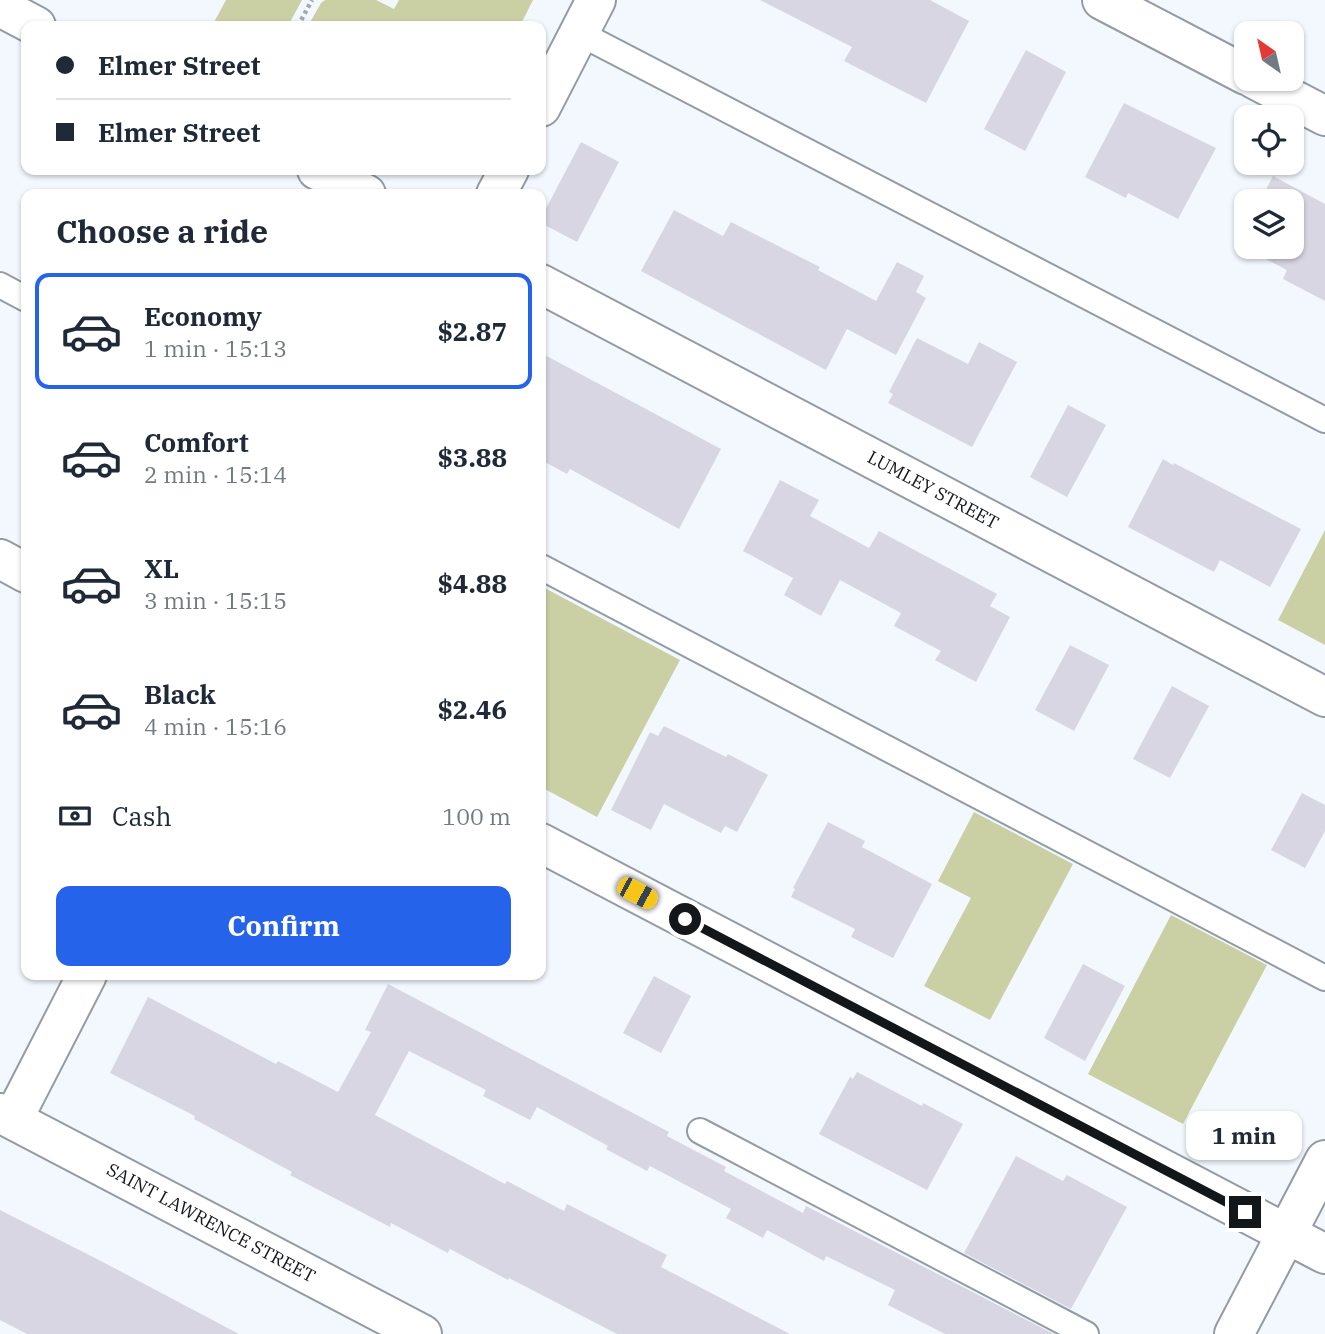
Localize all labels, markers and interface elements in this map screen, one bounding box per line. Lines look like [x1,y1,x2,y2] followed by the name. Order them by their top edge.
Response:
[1234,21,1304,91] north arrow
[1234,21,1304,259] map controls
[98,48,260,82] text: Elmer Street
[1234,105,1304,175] button: locate
[98,115,260,149] text: Elmer Street
[1234,189,1304,259] button: layers
[56,210,268,252] text: Choose a ride
[144,299,262,333] text: Economy
[60,300,123,363] icon: car
[437,314,507,348] text: $2.87
[144,333,287,363] text: 1 min · 15:13
[144,425,249,459] text: Comfort
[60,426,123,489] icon: car
[437,440,507,474] text: $3.88
[864,445,1003,534] street label: LUMLEY STREET
[144,459,287,489] text: 2 min · 15:14
[144,551,179,585] text: XL
[60,552,123,615] icon: car
[437,566,507,600] text: $4.88
[144,585,287,615] text: 3 min · 15:15
[144,677,216,711] text: Black
[60,678,123,741] icon: car
[437,692,507,726] text: $2.46
[144,711,287,741] text: 4 min · 15:16
[56,797,94,835] icon: cash
[112,799,172,833] text: Cash
[442,801,511,831] text: 100 m
[614,874,661,912] car
[56,886,511,966] button: Confirm
[669,903,701,935] route start
[1187,1110,1303,1160] callout: 1 min
[1212,1120,1276,1150] text: 1 min
[103,1158,320,1288] street label: SAINT LAWRENCE STREET
[1229,1196,1261,1228] route end

